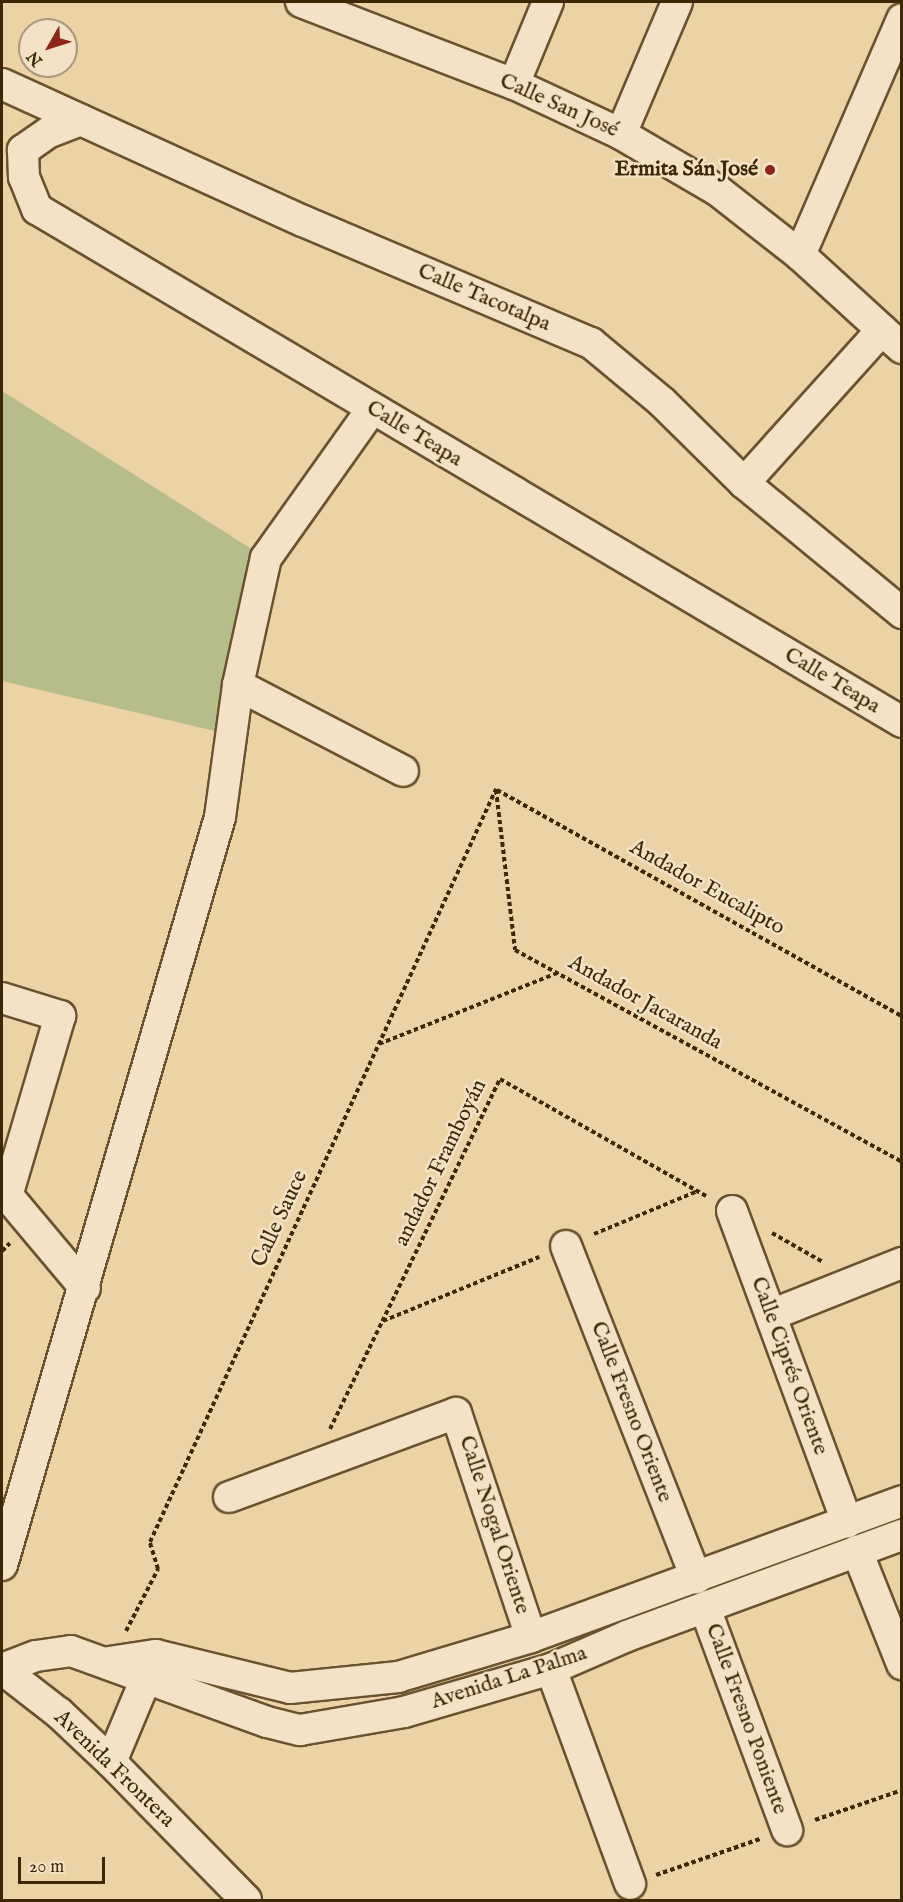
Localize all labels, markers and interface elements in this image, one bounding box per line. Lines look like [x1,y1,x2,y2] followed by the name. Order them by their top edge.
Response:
[18,18,78,78] north arrow
[23,46,48,70] text: N
[495,68,623,144] street label: Calle San José
[615,157,758,183] place label: Ermita Sán José
[763,163,777,177] marker: Ermita Sán José
[414,258,554,338] street label: Calle Tacotalpa
[361,395,467,473] street label: Calle Teapa
[779,642,885,720] street label: Calle Teapa
[625,835,789,941] street label: Andador Eucalipto
[564,950,726,1056] street label: Andador Jacaranda
[389,1075,493,1251] street label: andador Framboyán
[246,1166,314,1272] street label: Calle Sauce
[745,1273,833,1459] street label: Calle Ciprés Oriente
[584,1318,678,1506] street label: Calle Fresno Oriente
[453,1432,535,1618] street label: Calle Nogal Oriente
[699,1620,793,1818] street label: Calle Fresno Poniente
[428,1640,590,1716] street label: Avenida La Palma
[48,1705,180,1833] street label: Avenida Frontera
[21,1845,108,1883] scale bar
[29,1856,64,1879] text: 20 m

